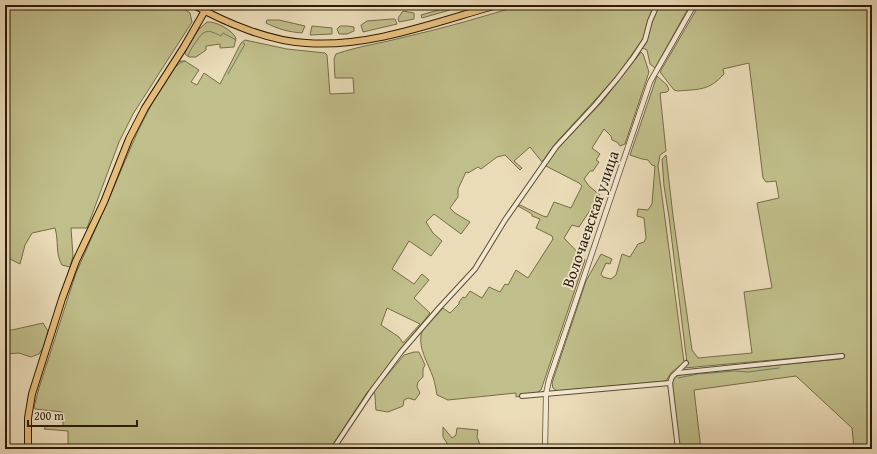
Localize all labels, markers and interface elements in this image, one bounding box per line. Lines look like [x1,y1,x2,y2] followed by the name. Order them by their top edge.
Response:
[555,147,625,291] street label: Волочаевская улица
[28,402,137,428] scale bar
[34,407,64,424] text: 200 m

